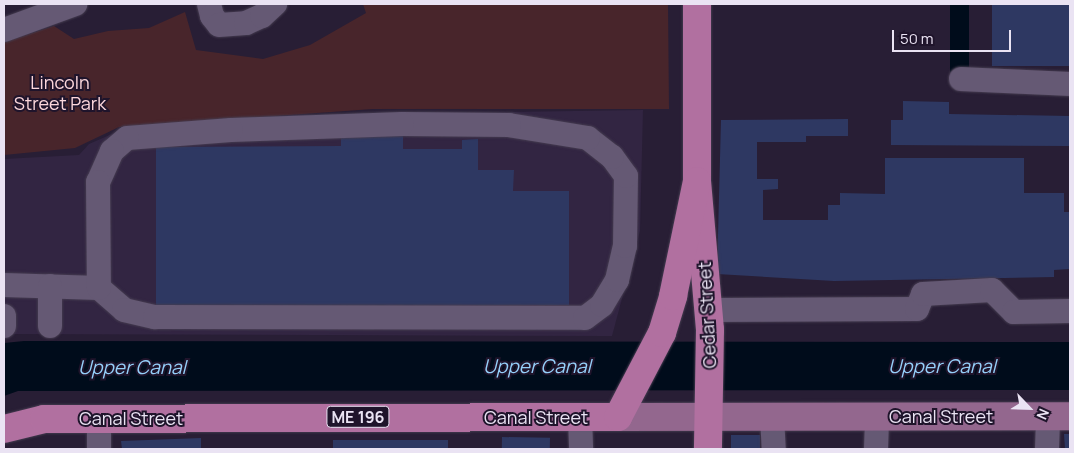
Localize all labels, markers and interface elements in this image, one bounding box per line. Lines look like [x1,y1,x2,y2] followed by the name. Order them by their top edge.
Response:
[894,20,1013,52] scale bar
[900,28,934,49] text: 50 m
[14,72,106,115] park label: Lincoln Street Park
[693,261,721,369] street label: Cedar Street
[483,356,591,378] water label: Upper Canal
[888,356,996,378] water label: Upper Canal
[78,357,186,379] water label: Upper Canal
[1004,383,1054,433] north arrow
[326,404,390,431] road number: ME 196
[889,405,993,427] street label: Canal Street
[484,406,588,428] street label: Canal Street
[1032,406,1054,423] text: N
[79,407,183,429] street label: Canal Street

